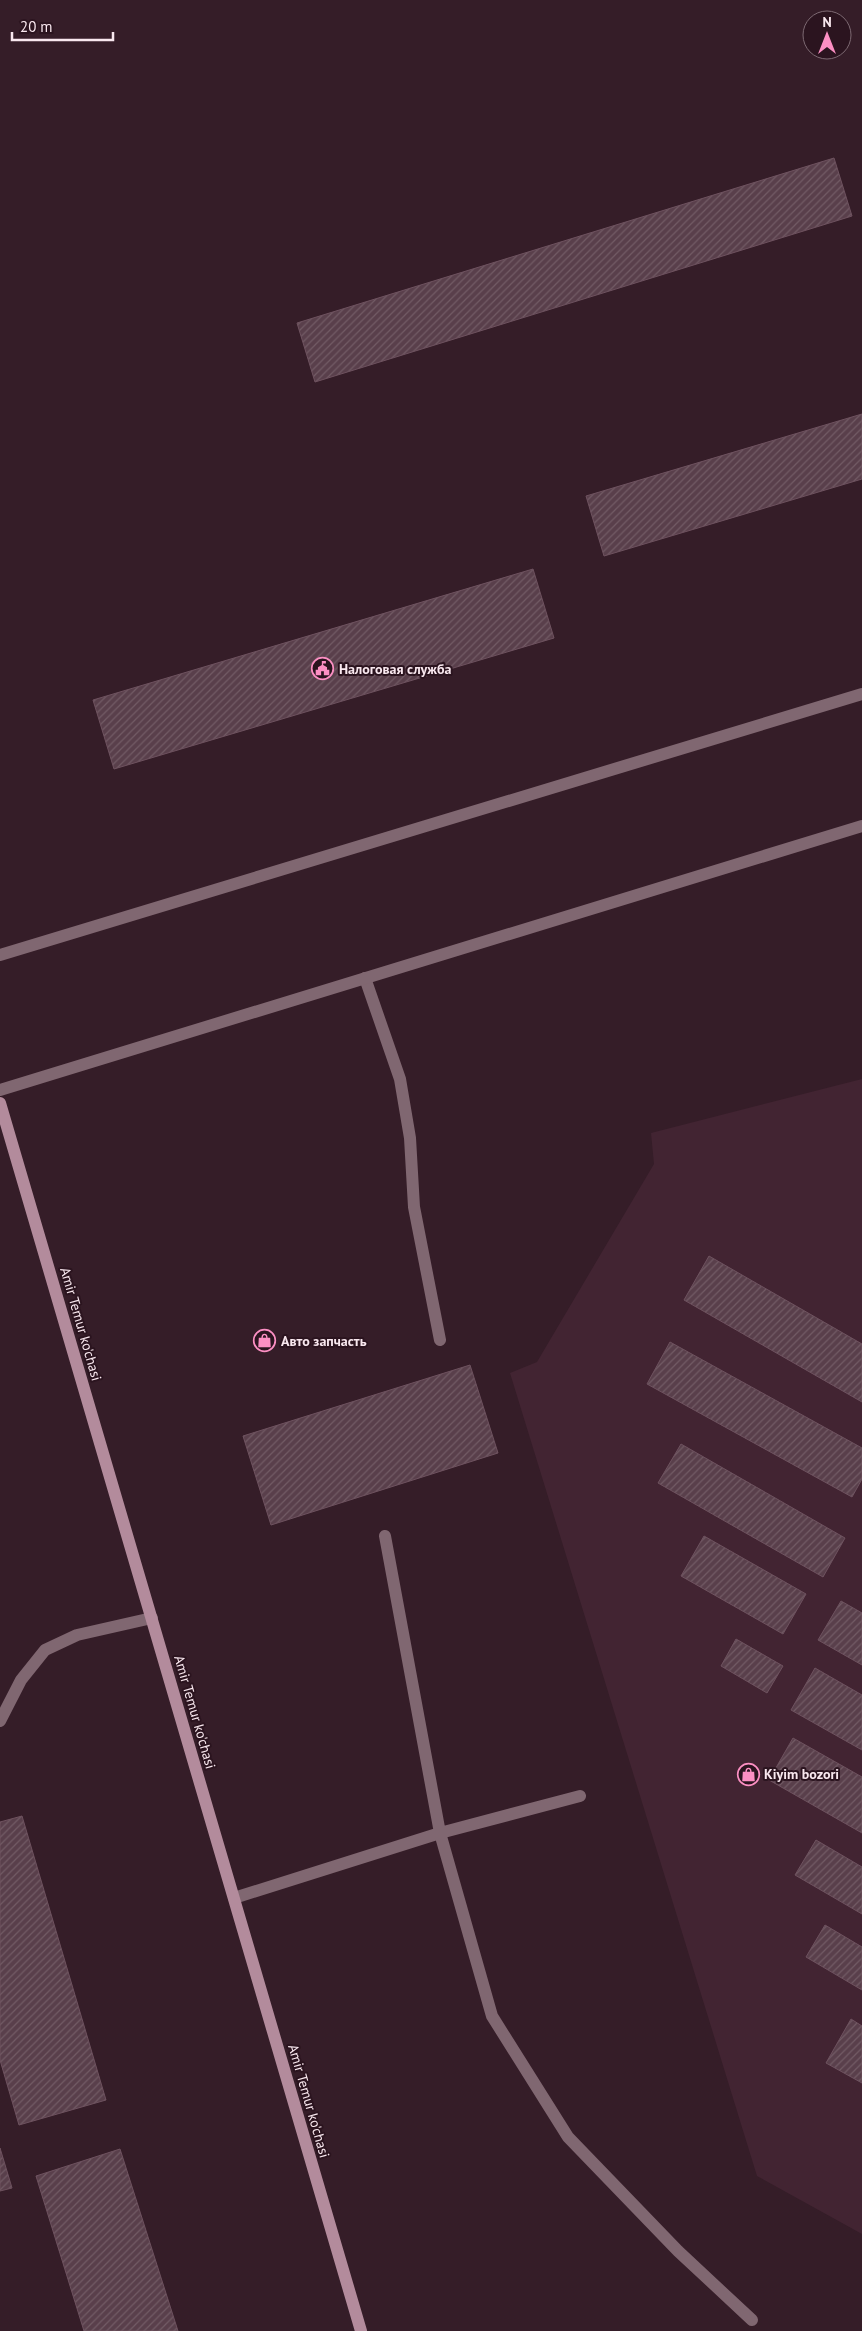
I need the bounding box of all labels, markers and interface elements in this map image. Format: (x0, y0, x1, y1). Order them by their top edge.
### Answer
scale bar (12, 10, 114, 42)
north arrow (802, 10, 852, 60)
text: N (822, 13, 832, 31)
text: 20 m (20, 17, 53, 36)
public building icon: Налоговая служба (311, 657, 335, 681)
place label: Налоговая служба (339, 660, 452, 678)
street label: Amir Temur ko'chasi (56, 1265, 106, 1383)
shop icon: Авто запчасть (253, 1329, 277, 1353)
place label: Авто запчасть (281, 1332, 367, 1350)
street label: Amir Temur ko'chasi (170, 1653, 220, 1771)
shop icon: Kiyim bozori (736, 1762, 760, 1786)
place label: Kiyim bozori (764, 1765, 839, 1783)
street label: Amir Temur ko'chasi (284, 2042, 334, 2160)

